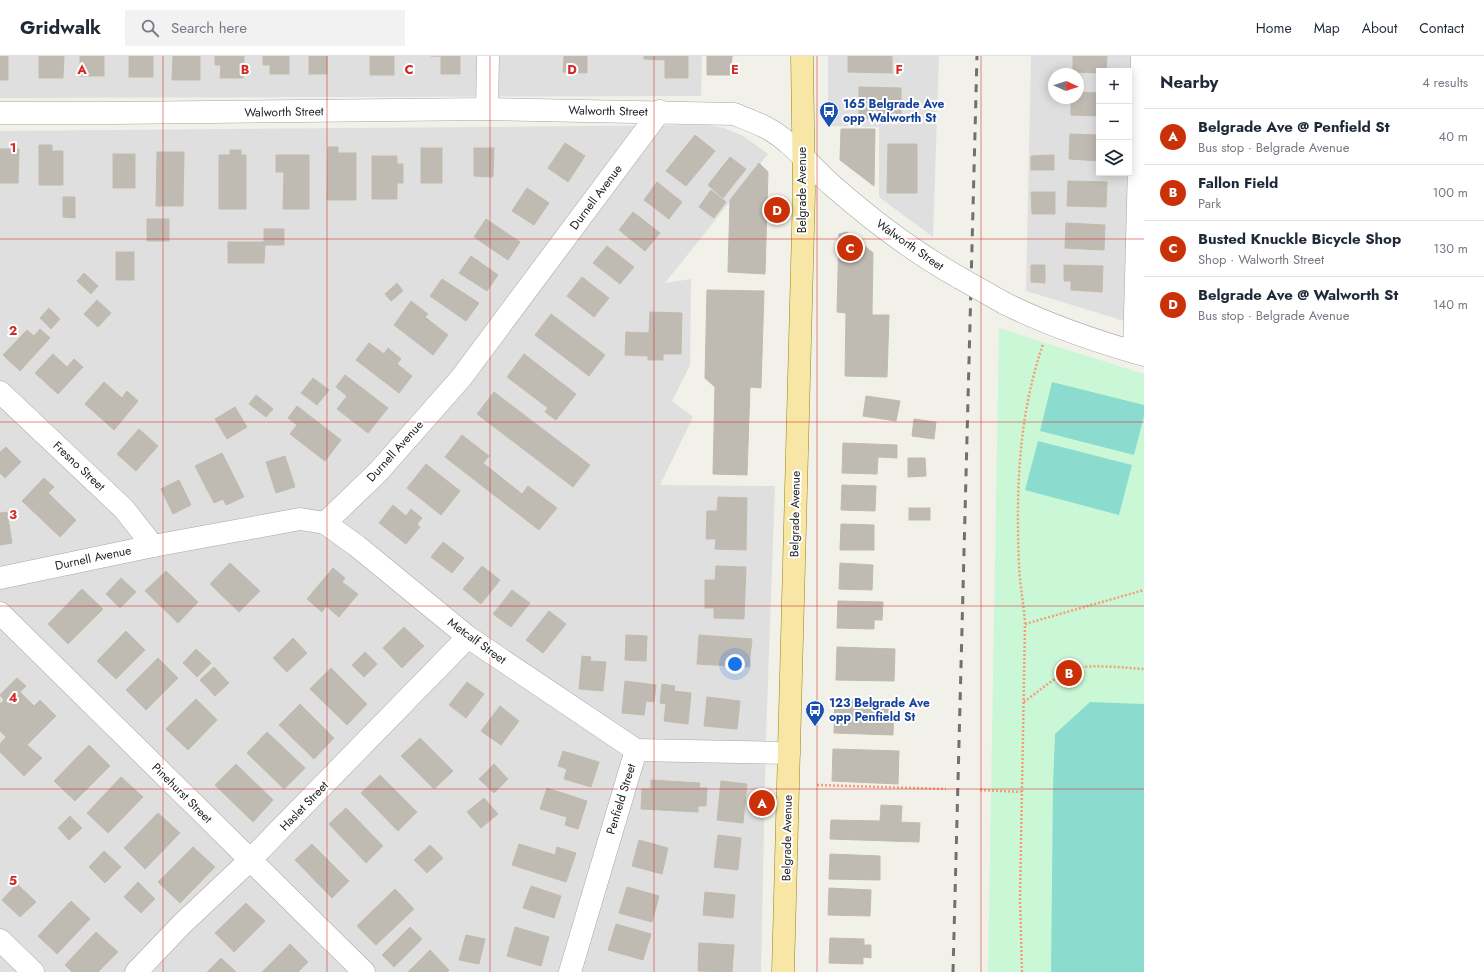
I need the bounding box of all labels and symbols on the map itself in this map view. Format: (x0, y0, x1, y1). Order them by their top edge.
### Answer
text: A (76, 60, 87, 79)
text: B (241, 60, 250, 79)
text: C (404, 60, 414, 79)
text: D (567, 60, 577, 79)
text: E (731, 60, 739, 79)
text: F (895, 60, 903, 79)
north arrow (1048, 68, 1084, 104)
place label: 165 Belgrade Ave opp Walworth St (843, 95, 945, 127)
bus stop icon: 165 Belgrade Ave opp Walworth St (818, 100, 840, 128)
street label: Walworth Street (568, 101, 648, 121)
street label: Walworth Street (244, 102, 324, 122)
text: 1 (10, 138, 16, 157)
street label: Belgrade Avenue (793, 147, 811, 233)
street label: Durnell Avenue (565, 161, 627, 233)
pin: D (764, 195, 790, 225)
street label: Walworth Street (872, 215, 948, 275)
pin: C (837, 233, 863, 263)
text: 2 (9, 321, 17, 340)
street label: Durnell Avenue (362, 416, 428, 486)
street label: Fresno Street (49, 437, 109, 495)
street label: Belgrade Avenue (785, 471, 805, 557)
text: 3 (9, 505, 17, 524)
street label: Durnell Avenue (53, 541, 133, 575)
street label: Metcalf Street (444, 614, 510, 669)
your location (725, 654, 745, 674)
pin: B (1056, 658, 1082, 688)
text: 4 (8, 688, 18, 707)
place label: 123 Belgrade Ave opp Penfield St (829, 694, 930, 726)
bus stop icon: 123 Belgrade Ave opp Penfield St (804, 699, 826, 727)
street label: Pinehurst Street (148, 759, 216, 827)
street label: Penfield Street (602, 761, 640, 837)
street label: Haslet Street (276, 777, 333, 835)
pin: A (749, 788, 775, 818)
street label: Belgrade Avenue (777, 795, 797, 881)
text: 5 (9, 871, 17, 890)

